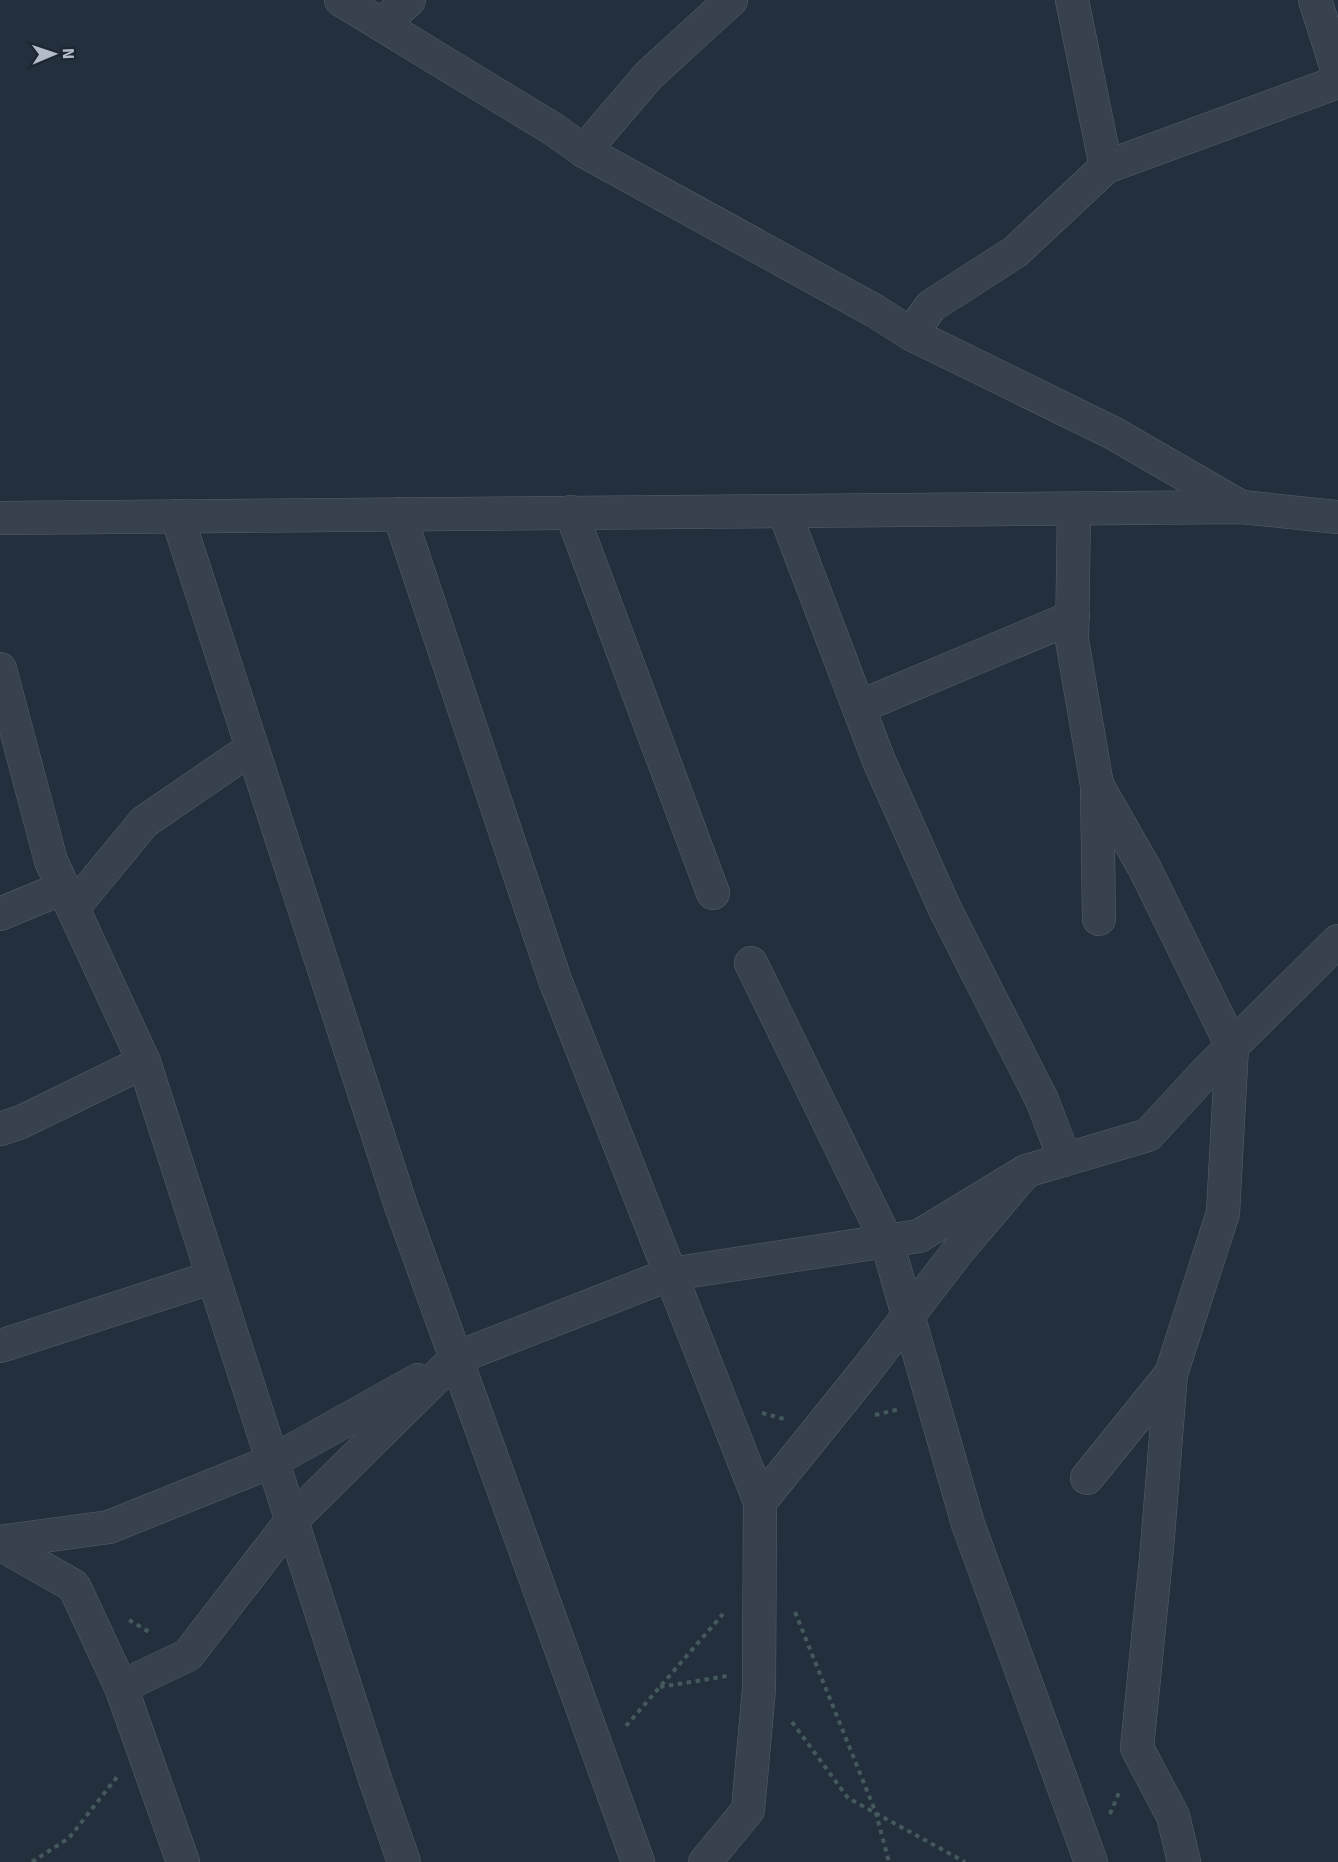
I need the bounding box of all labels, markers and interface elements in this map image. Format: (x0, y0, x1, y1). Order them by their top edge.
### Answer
north arrow (24, 24, 84, 84)
text: N (58, 48, 78, 59)

